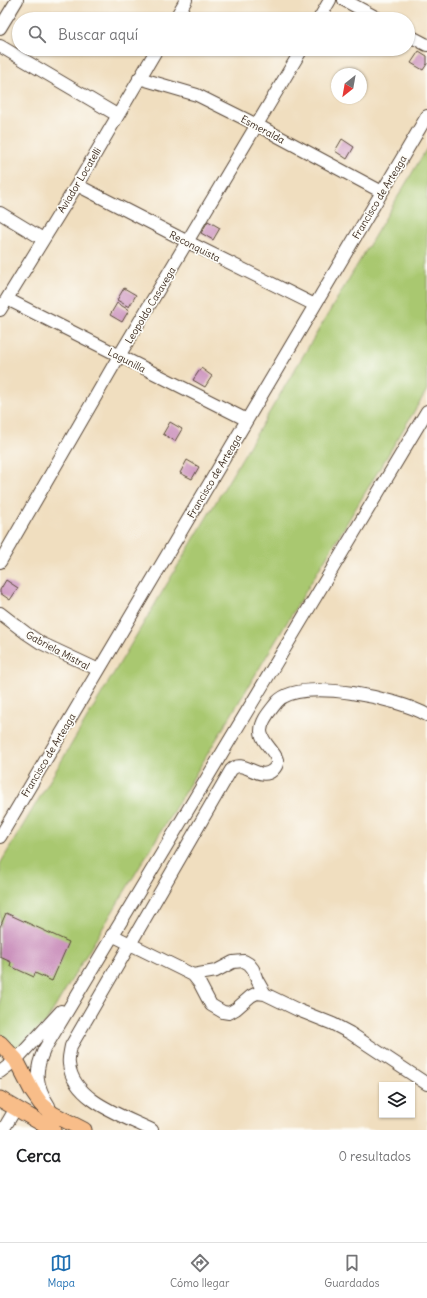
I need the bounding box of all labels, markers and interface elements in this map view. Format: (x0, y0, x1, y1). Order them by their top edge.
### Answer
search box (12, 12, 415, 56)
icon: search (26, 23, 48, 45)
text: Buscar aquí (58, 25, 138, 44)
north arrow (331, 68, 367, 104)
street label: Esmeralda (238, 112, 287, 147)
street label: Aviador Locatelli (55, 145, 104, 215)
street label: Francisco de Arteaga (349, 153, 410, 241)
street label: Reconquista (167, 228, 223, 265)
street label: Leopoldo Casavega (122, 264, 179, 346)
street label: Lagunilla (106, 345, 148, 376)
street label: Francisco de Arteaga (184, 432, 245, 520)
street label: Gabriela Mistral (24, 628, 92, 673)
street label: Francisco de Arteaga (18, 711, 79, 799)
map controls (379, 1082, 415, 1118)
button: layers (379, 1082, 415, 1118)
text: Cerca (16, 1145, 61, 1167)
text: 0 resultados (338, 1148, 411, 1165)
tab: Mapa (47, 1252, 75, 1290)
tab: Cómo llegar (170, 1252, 229, 1290)
tab: Guardados (324, 1252, 380, 1290)

